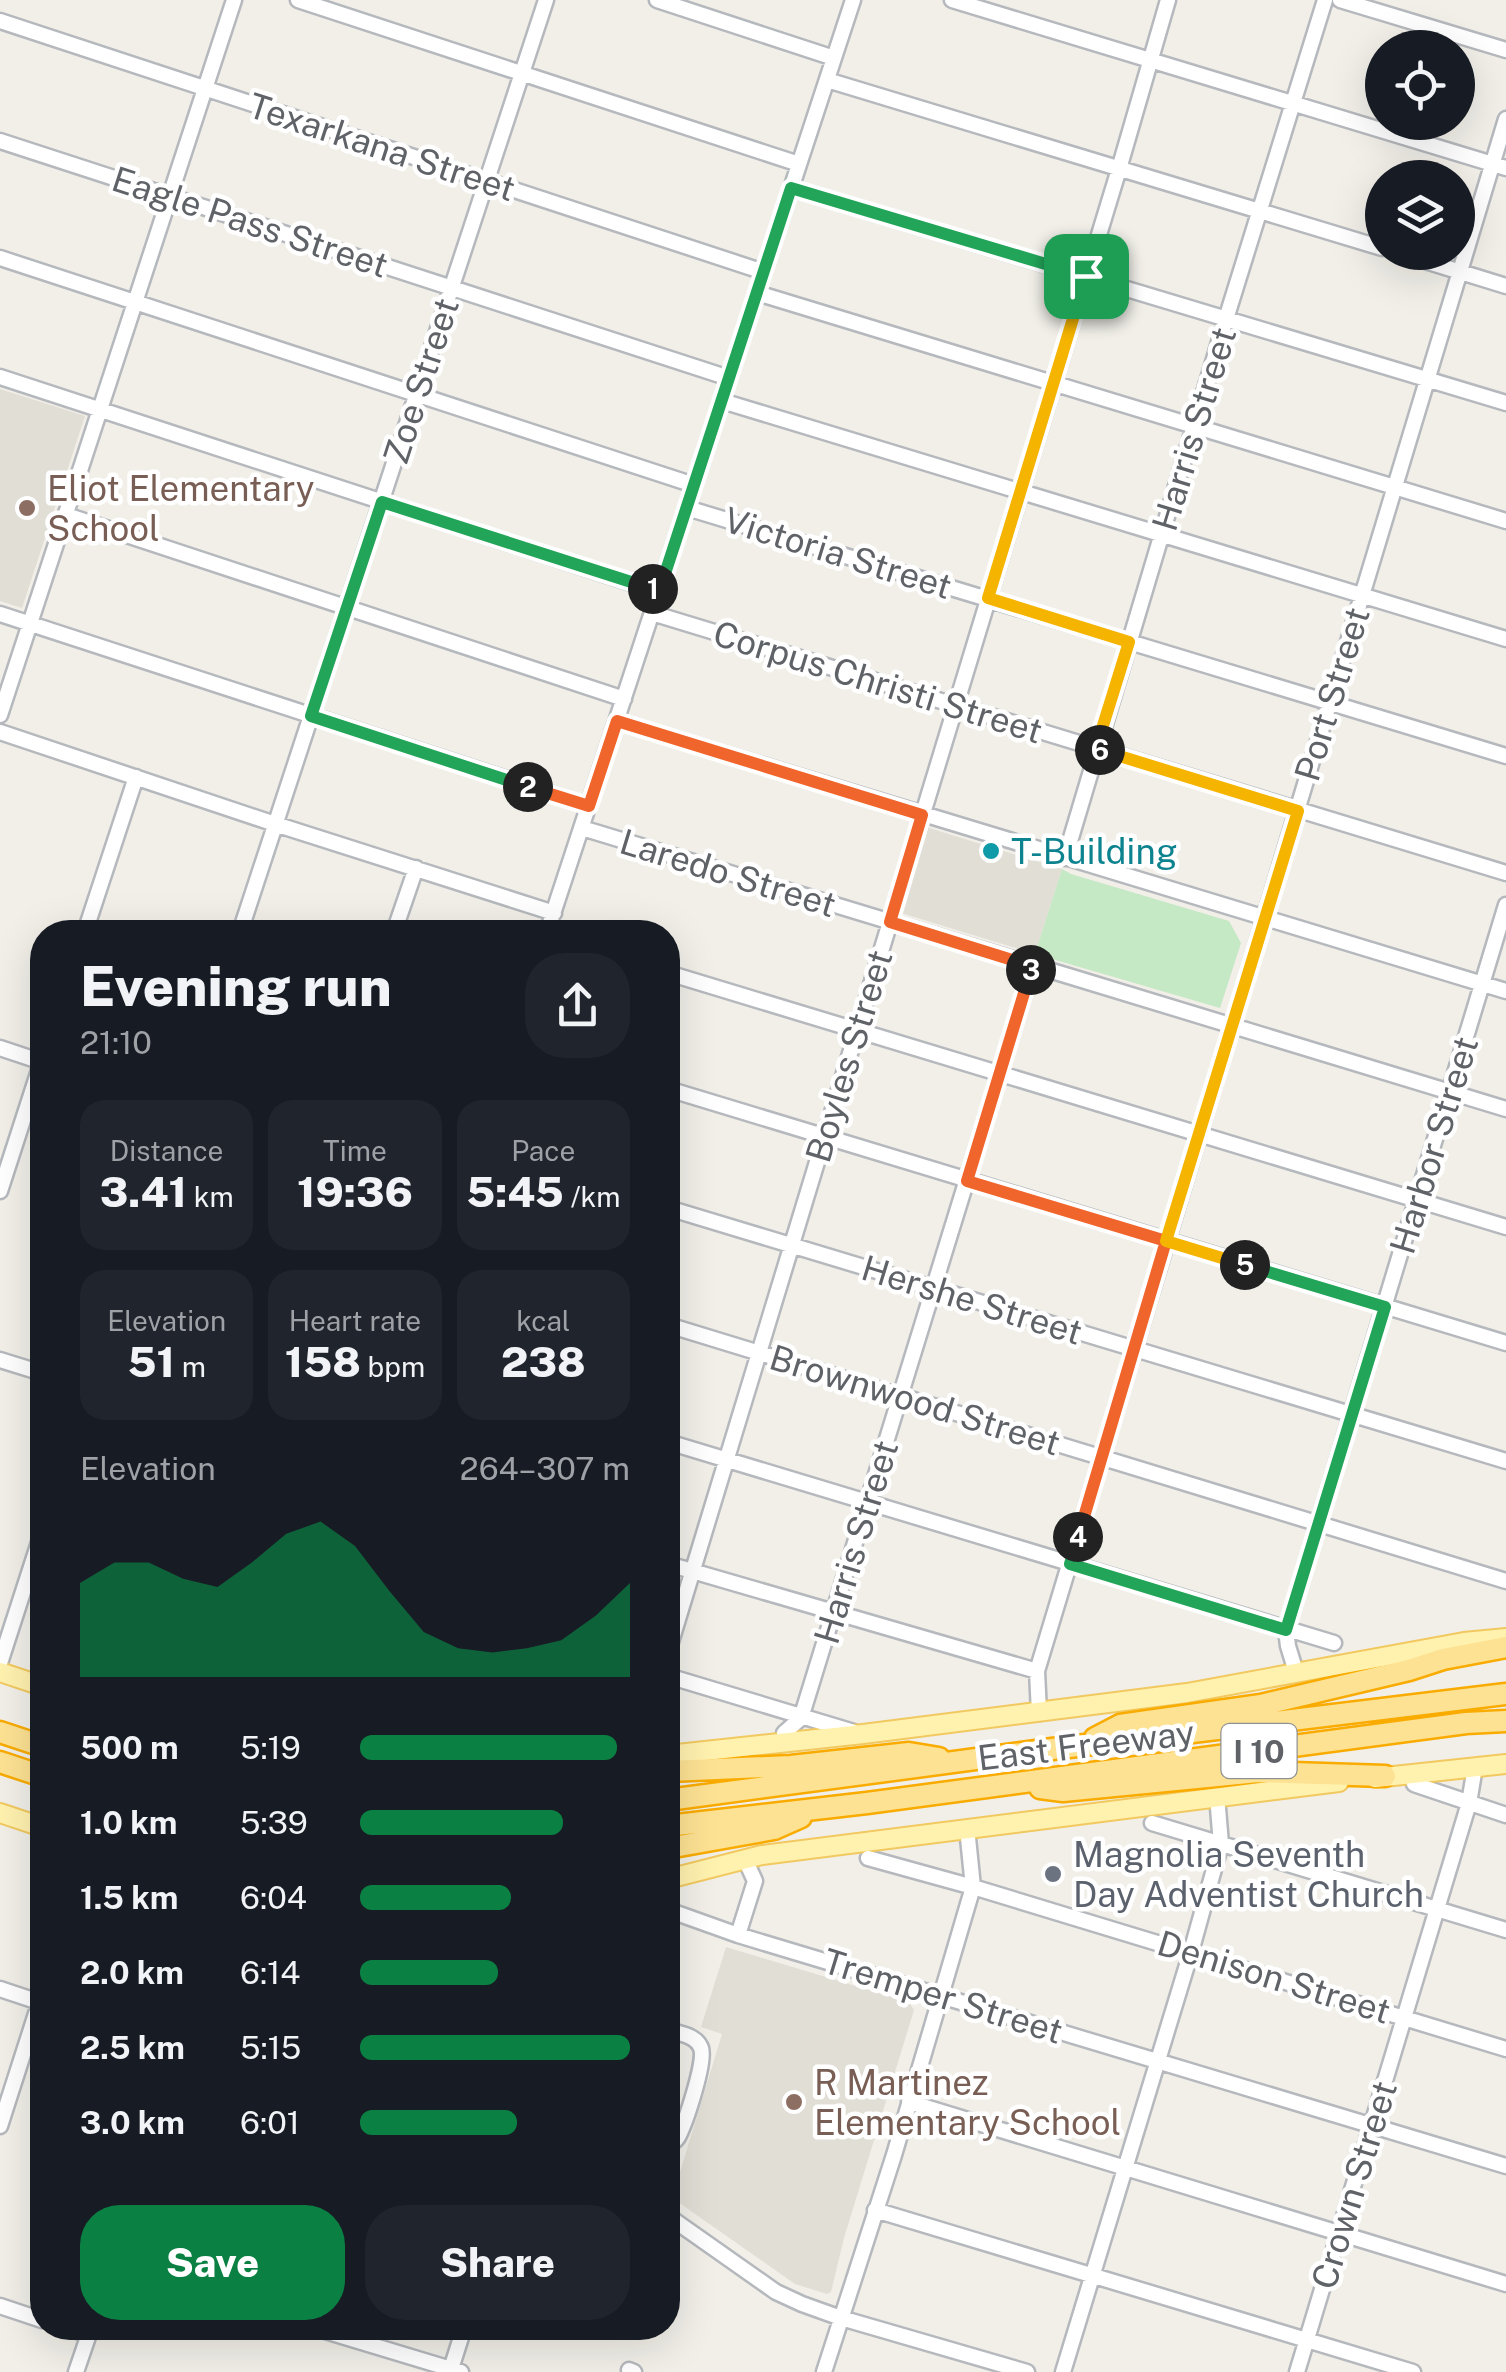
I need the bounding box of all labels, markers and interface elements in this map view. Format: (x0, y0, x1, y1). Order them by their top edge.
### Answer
map controls (1365, 30, 1475, 270)
button: locate (1365, 30, 1475, 140)
street label: Texarkana Street (244, 85, 520, 209)
street label: Eagle Pass Street (107, 158, 393, 286)
button: layers (1365, 160, 1475, 270)
pin (1044, 234, 1129, 319)
icon: arrive (1059, 249, 1114, 304)
street label: Zoe Street (375, 293, 467, 469)
street label: Harris Street (1144, 322, 1244, 536)
place label: Eliot Elementary School (47, 468, 315, 549)
marker: Eliot Elementary School (16, 497, 38, 519)
street label: Victoria Street (719, 499, 957, 607)
pin: 1 (628, 564, 678, 614)
text: 1 (647, 572, 659, 605)
street label: Port Street (1286, 602, 1378, 786)
street label: Corpus Christi Street (709, 612, 1047, 752)
pin: 6 (1075, 725, 1125, 775)
text: 6 (1091, 733, 1109, 766)
pin: 2 (503, 762, 553, 812)
text: 2 (519, 770, 537, 803)
street label: Laredo Street (615, 821, 841, 925)
place label: T-Building (1011, 831, 1177, 872)
marker: T-Building (980, 840, 1002, 862)
street label: Boyles Street (797, 945, 901, 1167)
pin: 3 (1006, 945, 1056, 995)
button: share (525, 953, 630, 1058)
text: 3 (1022, 953, 1040, 986)
text: Evening run (80, 954, 392, 1018)
text: 21:10 (80, 1024, 152, 1061)
street label: Harbor Street (1382, 1032, 1486, 1258)
text: Distance (110, 1134, 223, 1167)
text: Time (323, 1134, 387, 1167)
text: Pace (511, 1134, 575, 1167)
text: 3.41 (100, 1167, 187, 1216)
text: 19:36 (297, 1167, 413, 1216)
text: 5:45 (466, 1167, 564, 1216)
text: km (187, 1180, 234, 1213)
text: /km (564, 1180, 620, 1213)
pin: 5 (1220, 1240, 1270, 1290)
street label: Hershe Street (857, 1247, 1087, 1353)
text: 5 (1236, 1248, 1254, 1281)
text: Elevation (107, 1304, 226, 1337)
text: Heart rate (289, 1304, 421, 1337)
text: kcal (516, 1304, 570, 1337)
street label: Brownwood Street (765, 1336, 1065, 1464)
text: 51 (127, 1337, 175, 1386)
text: 158 (285, 1337, 361, 1386)
text: 238 (501, 1337, 586, 1386)
text: m (175, 1350, 206, 1383)
text: bpm (361, 1350, 425, 1383)
street label: Harris Street (806, 1435, 906, 1649)
text: Elevation (80, 1450, 216, 1487)
text: 264–307 m (460, 1450, 630, 1487)
pin: 4 (1053, 1512, 1103, 1562)
text: 4 (1069, 1520, 1087, 1553)
street label: East Freeway (975, 1711, 1197, 1779)
road number: I 10 (1222, 1724, 1296, 1778)
text: 500 m (80, 1729, 179, 1766)
text: 5:19 (240, 1729, 301, 1766)
text: 1.0 km (80, 1804, 177, 1841)
text: 5:39 (240, 1804, 308, 1841)
place label: Magnolia Seventh Day Adventist Church (1073, 1834, 1424, 1915)
marker: Magnolia Seventh Day Adventist Church (1042, 1863, 1064, 1885)
text: 1.5 km (80, 1879, 178, 1916)
text: 6:04 (240, 1879, 307, 1916)
street label: Denison Street (1153, 1922, 1395, 2032)
street label: Tremper Street (818, 1940, 1068, 2052)
text: 2.0 km (80, 1954, 184, 1991)
text: 6:14 (240, 1954, 300, 1991)
text: 2.5 km (80, 2029, 185, 2066)
text: 5:15 (240, 2029, 301, 2066)
place label: R Martinez Elementary School (814, 2062, 1121, 2143)
street label: Crown Street (1303, 2076, 1405, 2294)
marker: R Martinez Elementary School (783, 2091, 805, 2113)
text: 3.0 km (80, 2104, 185, 2141)
text: 6:01 (240, 2104, 300, 2141)
button: Save (80, 2205, 345, 2320)
button: Share (365, 2205, 630, 2320)

